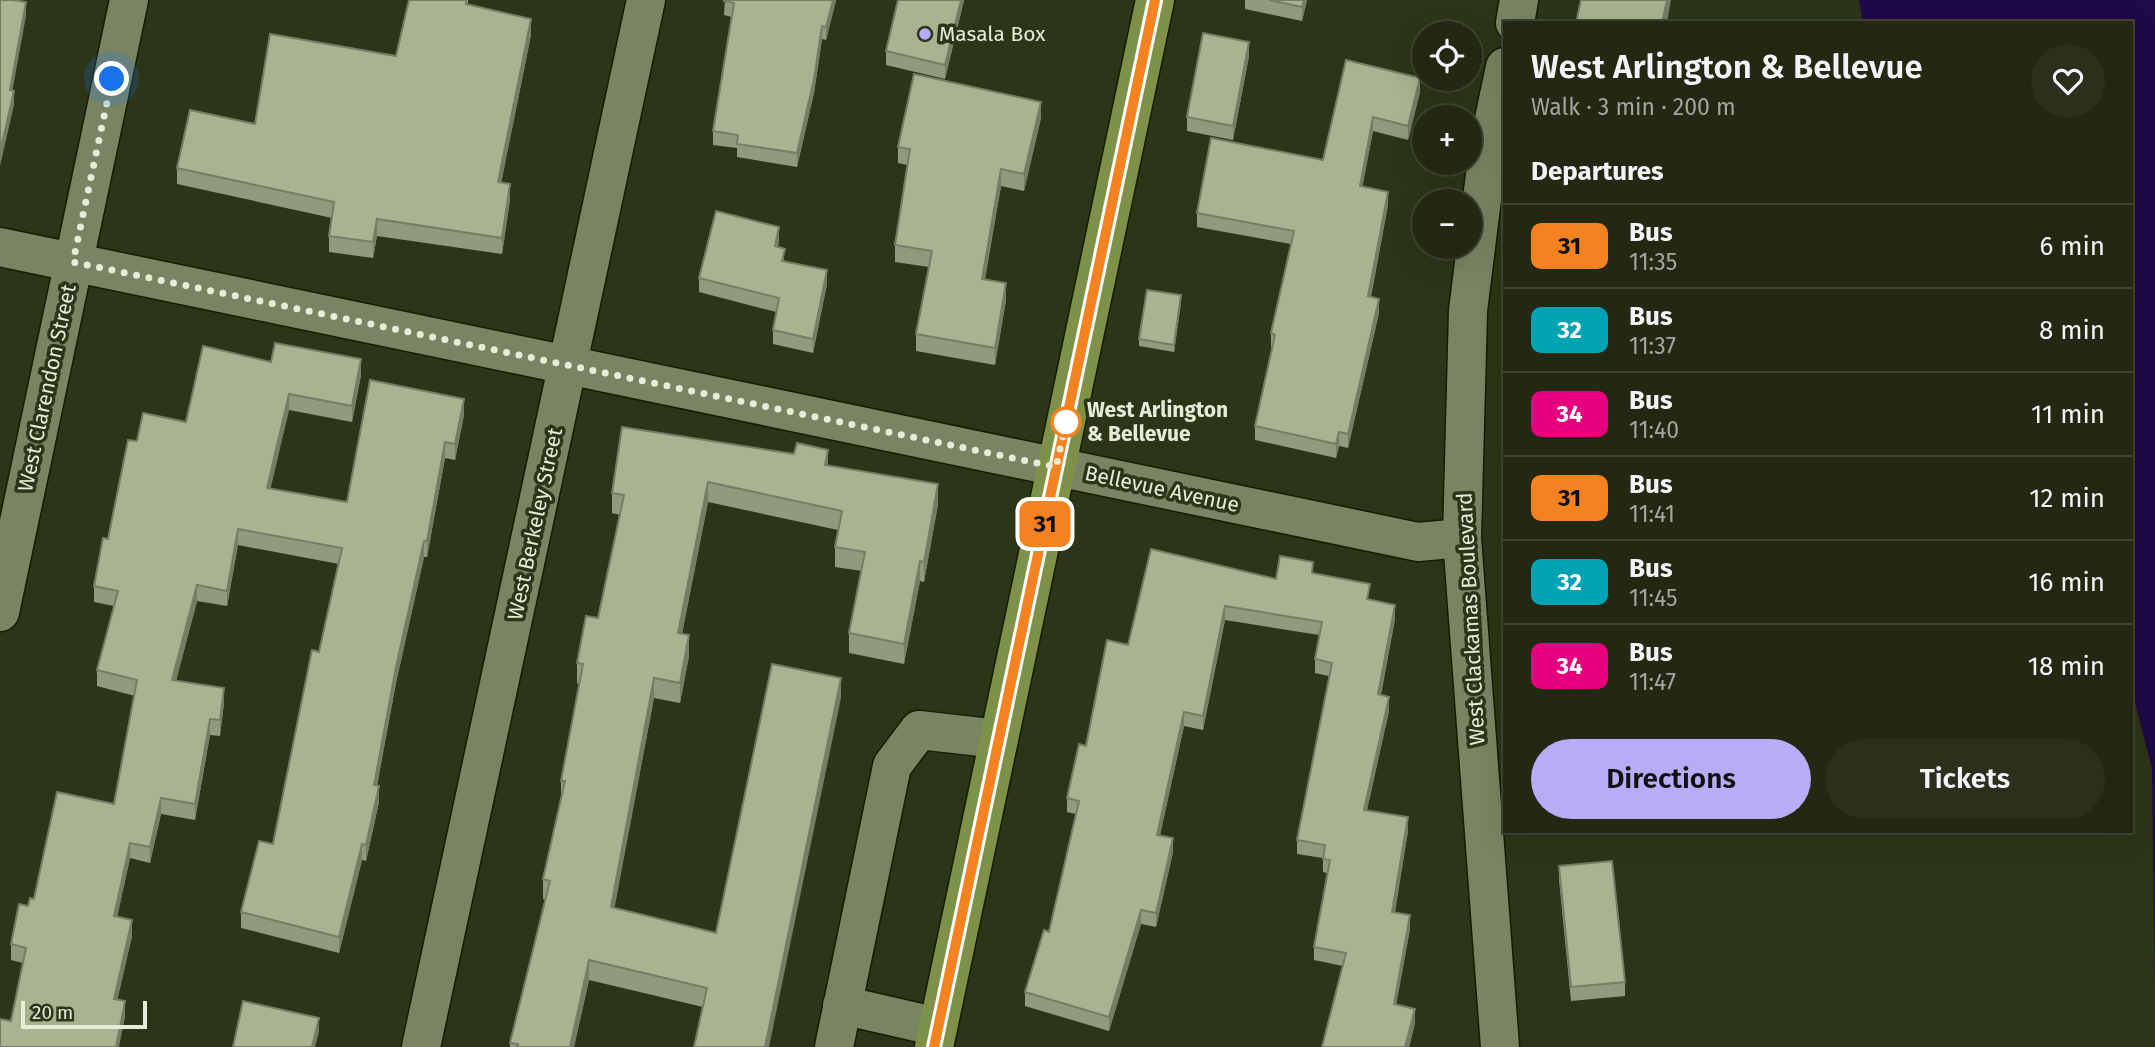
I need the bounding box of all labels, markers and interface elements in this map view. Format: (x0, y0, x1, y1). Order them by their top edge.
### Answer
place label: Masala Box (939, 21, 1046, 47)
map controls (1412, 21, 1482, 259)
button: locate (1412, 21, 1482, 91)
marker: Masala Box (917, 26, 933, 42)
button: heart (2031, 44, 2105, 118)
text: West Arlington & Bellevue (1531, 47, 1923, 87)
your location (94, 61, 129, 96)
text: Walk · 3 min · 200 m (1531, 93, 1736, 121)
button: + (1412, 105, 1482, 175)
text: Departures (1531, 156, 1664, 187)
button: − (1412, 189, 1482, 259)
text: Bus (1629, 217, 1672, 248)
text: 6 min (2039, 231, 2105, 262)
text: 31 (1558, 232, 1581, 260)
text: 11:35 (1629, 248, 1677, 276)
street label: West Clarendon Street (12, 281, 82, 494)
text: Bus (1629, 301, 1672, 332)
text: 8 min (2039, 315, 2105, 346)
text: 32 (1557, 316, 1582, 344)
text: 11:37 (1629, 332, 1676, 360)
text: Bus (1629, 385, 1672, 416)
place label: West Arlington & Bellevue (1087, 397, 1228, 447)
text: 11 min (2031, 399, 2105, 430)
text: 34 (1557, 400, 1583, 428)
marker: West Arlington & Bellevue (1051, 407, 1081, 437)
text: 11:40 (1629, 416, 1679, 444)
street label: West Berkeley Street (502, 425, 568, 623)
street label: Bellevue Avenue (1082, 460, 1242, 518)
text: Bus (1629, 469, 1672, 500)
text: 12 min (2029, 483, 2105, 514)
text: 31 (1558, 484, 1581, 512)
street label: West Clackamas Boulevard (1451, 492, 1491, 746)
text: 11:41 (1629, 500, 1675, 528)
line badge: 31 (1014, 501, 1076, 547)
text: 31 (1033, 510, 1057, 538)
text: Bus (1629, 553, 1672, 584)
text: 16 min (2028, 567, 2105, 598)
text: 32 (1557, 568, 1582, 596)
text: 11:45 (1629, 584, 1678, 612)
text: Bus (1629, 637, 1672, 668)
text: 18 min (2028, 651, 2105, 682)
text: 34 (1557, 652, 1583, 680)
text: 11:47 (1629, 668, 1676, 696)
button: Directions (1531, 739, 1811, 819)
button: Tickets (1825, 739, 2105, 819)
scale bar (21, 998, 147, 1030)
text: 20 m (32, 1001, 73, 1024)

